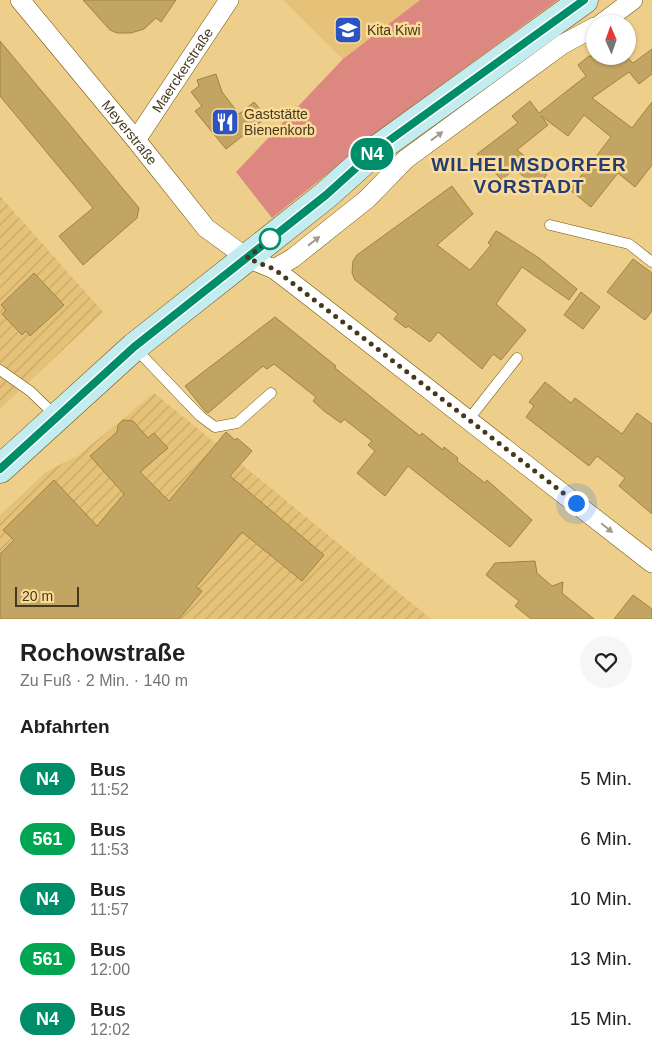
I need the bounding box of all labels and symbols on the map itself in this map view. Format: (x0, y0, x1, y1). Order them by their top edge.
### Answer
school or university icon: Kita Kiwi (333, 15, 363, 45)
north arrow (586, 15, 636, 65)
place label: Kita Kiwi (367, 22, 421, 38)
street label: Maerckerstraße (149, 25, 216, 115)
street label: Meyerstraße (98, 97, 161, 168)
place label: Gaststätte Bienenkorb (244, 106, 315, 138)
restaurant icon: Gaststätte Bienenkorb (210, 107, 240, 137)
one-way arrow (430, 131, 444, 141)
line badge: N4 (350, 138, 394, 170)
district label: WILHELMSDORFER VORSTADT (431, 154, 627, 197)
unlabelled marker (259, 228, 281, 250)
one-way arrow (307, 236, 320, 247)
your location (564, 491, 589, 516)
one-way arrow (601, 522, 614, 533)
scale bar (15, 584, 79, 607)

